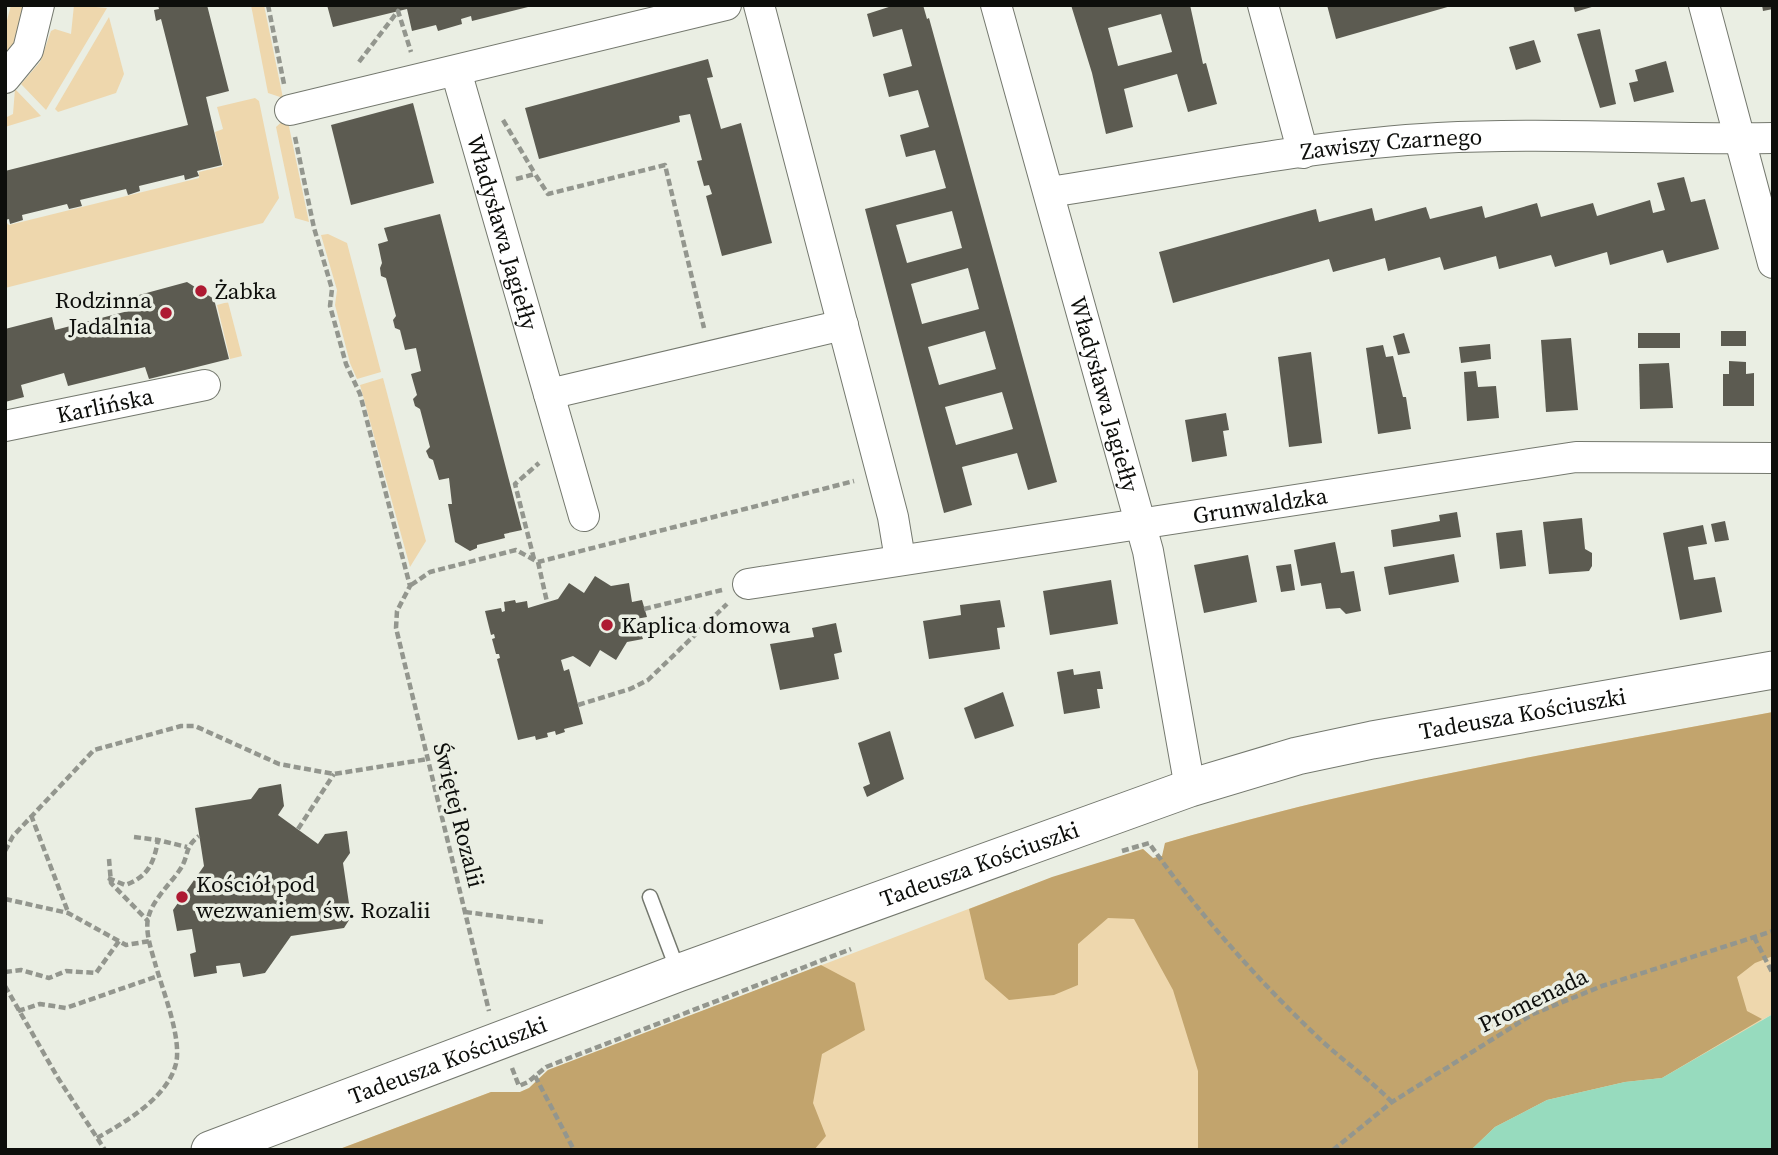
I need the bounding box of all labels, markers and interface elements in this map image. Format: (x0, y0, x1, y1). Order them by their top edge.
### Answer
street label: Zawiszy Czarnego (1298, 120, 1483, 168)
street label: Władysława Jagiełły (459, 131, 546, 334)
place label: Żabka (215, 275, 277, 307)
marker: Żabka (193, 283, 209, 299)
place label: Rodzinna Jadalnia (55, 284, 152, 342)
street label: Władysława Jagiełły (1062, 293, 1147, 496)
marker: Rodzinna Jadalnia (158, 305, 174, 321)
street label: Karlińska (54, 380, 156, 431)
street label: Grunwaldzka (1190, 479, 1330, 532)
place label: Kaplica domowa (621, 609, 791, 641)
marker: Kaplica domowa (599, 617, 615, 633)
street label: Tadeusza Kościuszki (1417, 680, 1629, 747)
street label: Świętej Rozalii (426, 739, 493, 891)
street label: Tadeusza Kościuszki (876, 813, 1084, 915)
place label: Kościół pod wezwaniem św. Rozalii (196, 868, 431, 926)
marker: Kościół pod wezwaniem św. Rozalii (174, 889, 190, 905)
street label: Promenada (1473, 960, 1593, 1040)
street label: Tadeusza Kościuszki (344, 1008, 551, 1112)

